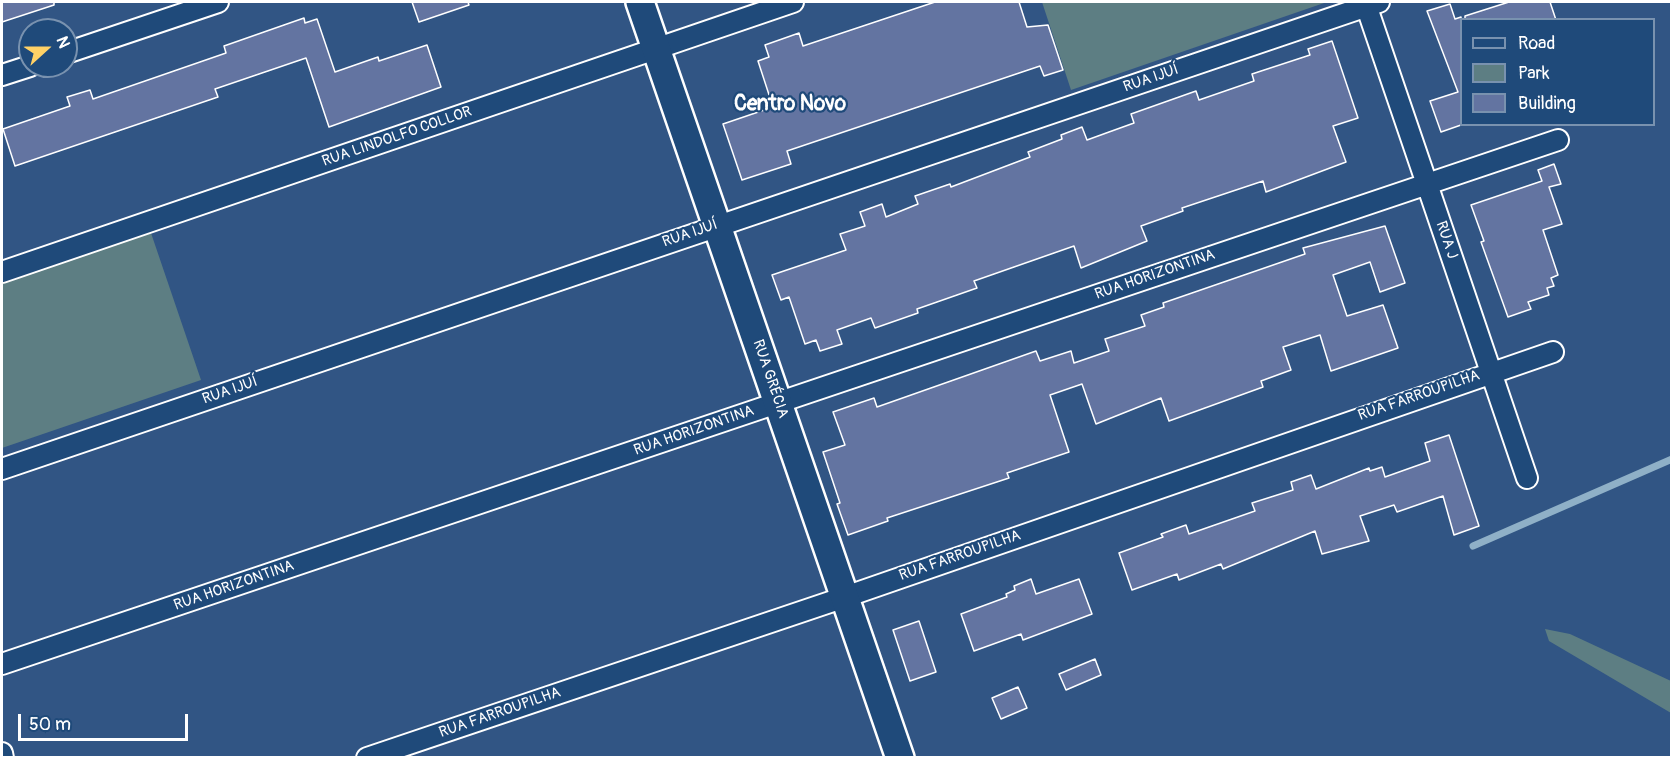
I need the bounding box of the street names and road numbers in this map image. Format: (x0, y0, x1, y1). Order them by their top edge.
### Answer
street label: RUA IJUÍ (1121, 61, 1181, 97)
street label: RUA LINDOLFO COLLOR (320, 103, 474, 171)
street label: RUA IJUÍ (660, 216, 720, 252)
street label: RUA J (1431, 219, 1461, 261)
street label: RUA HORIZONTINA (1093, 246, 1217, 304)
street label: RUA GRÉCIA (748, 337, 792, 421)
street label: RUA FARROUPILHA (1356, 367, 1482, 425)
street label: RUA IJUÍ (200, 373, 260, 409)
street label: RUA HORIZONTINA (632, 402, 756, 460)
street label: RUA FARROUPILHA (897, 527, 1023, 585)
street label: RUA HORIZONTINA (172, 557, 296, 615)
street label: RUA FARROUPILHA (437, 684, 563, 742)

